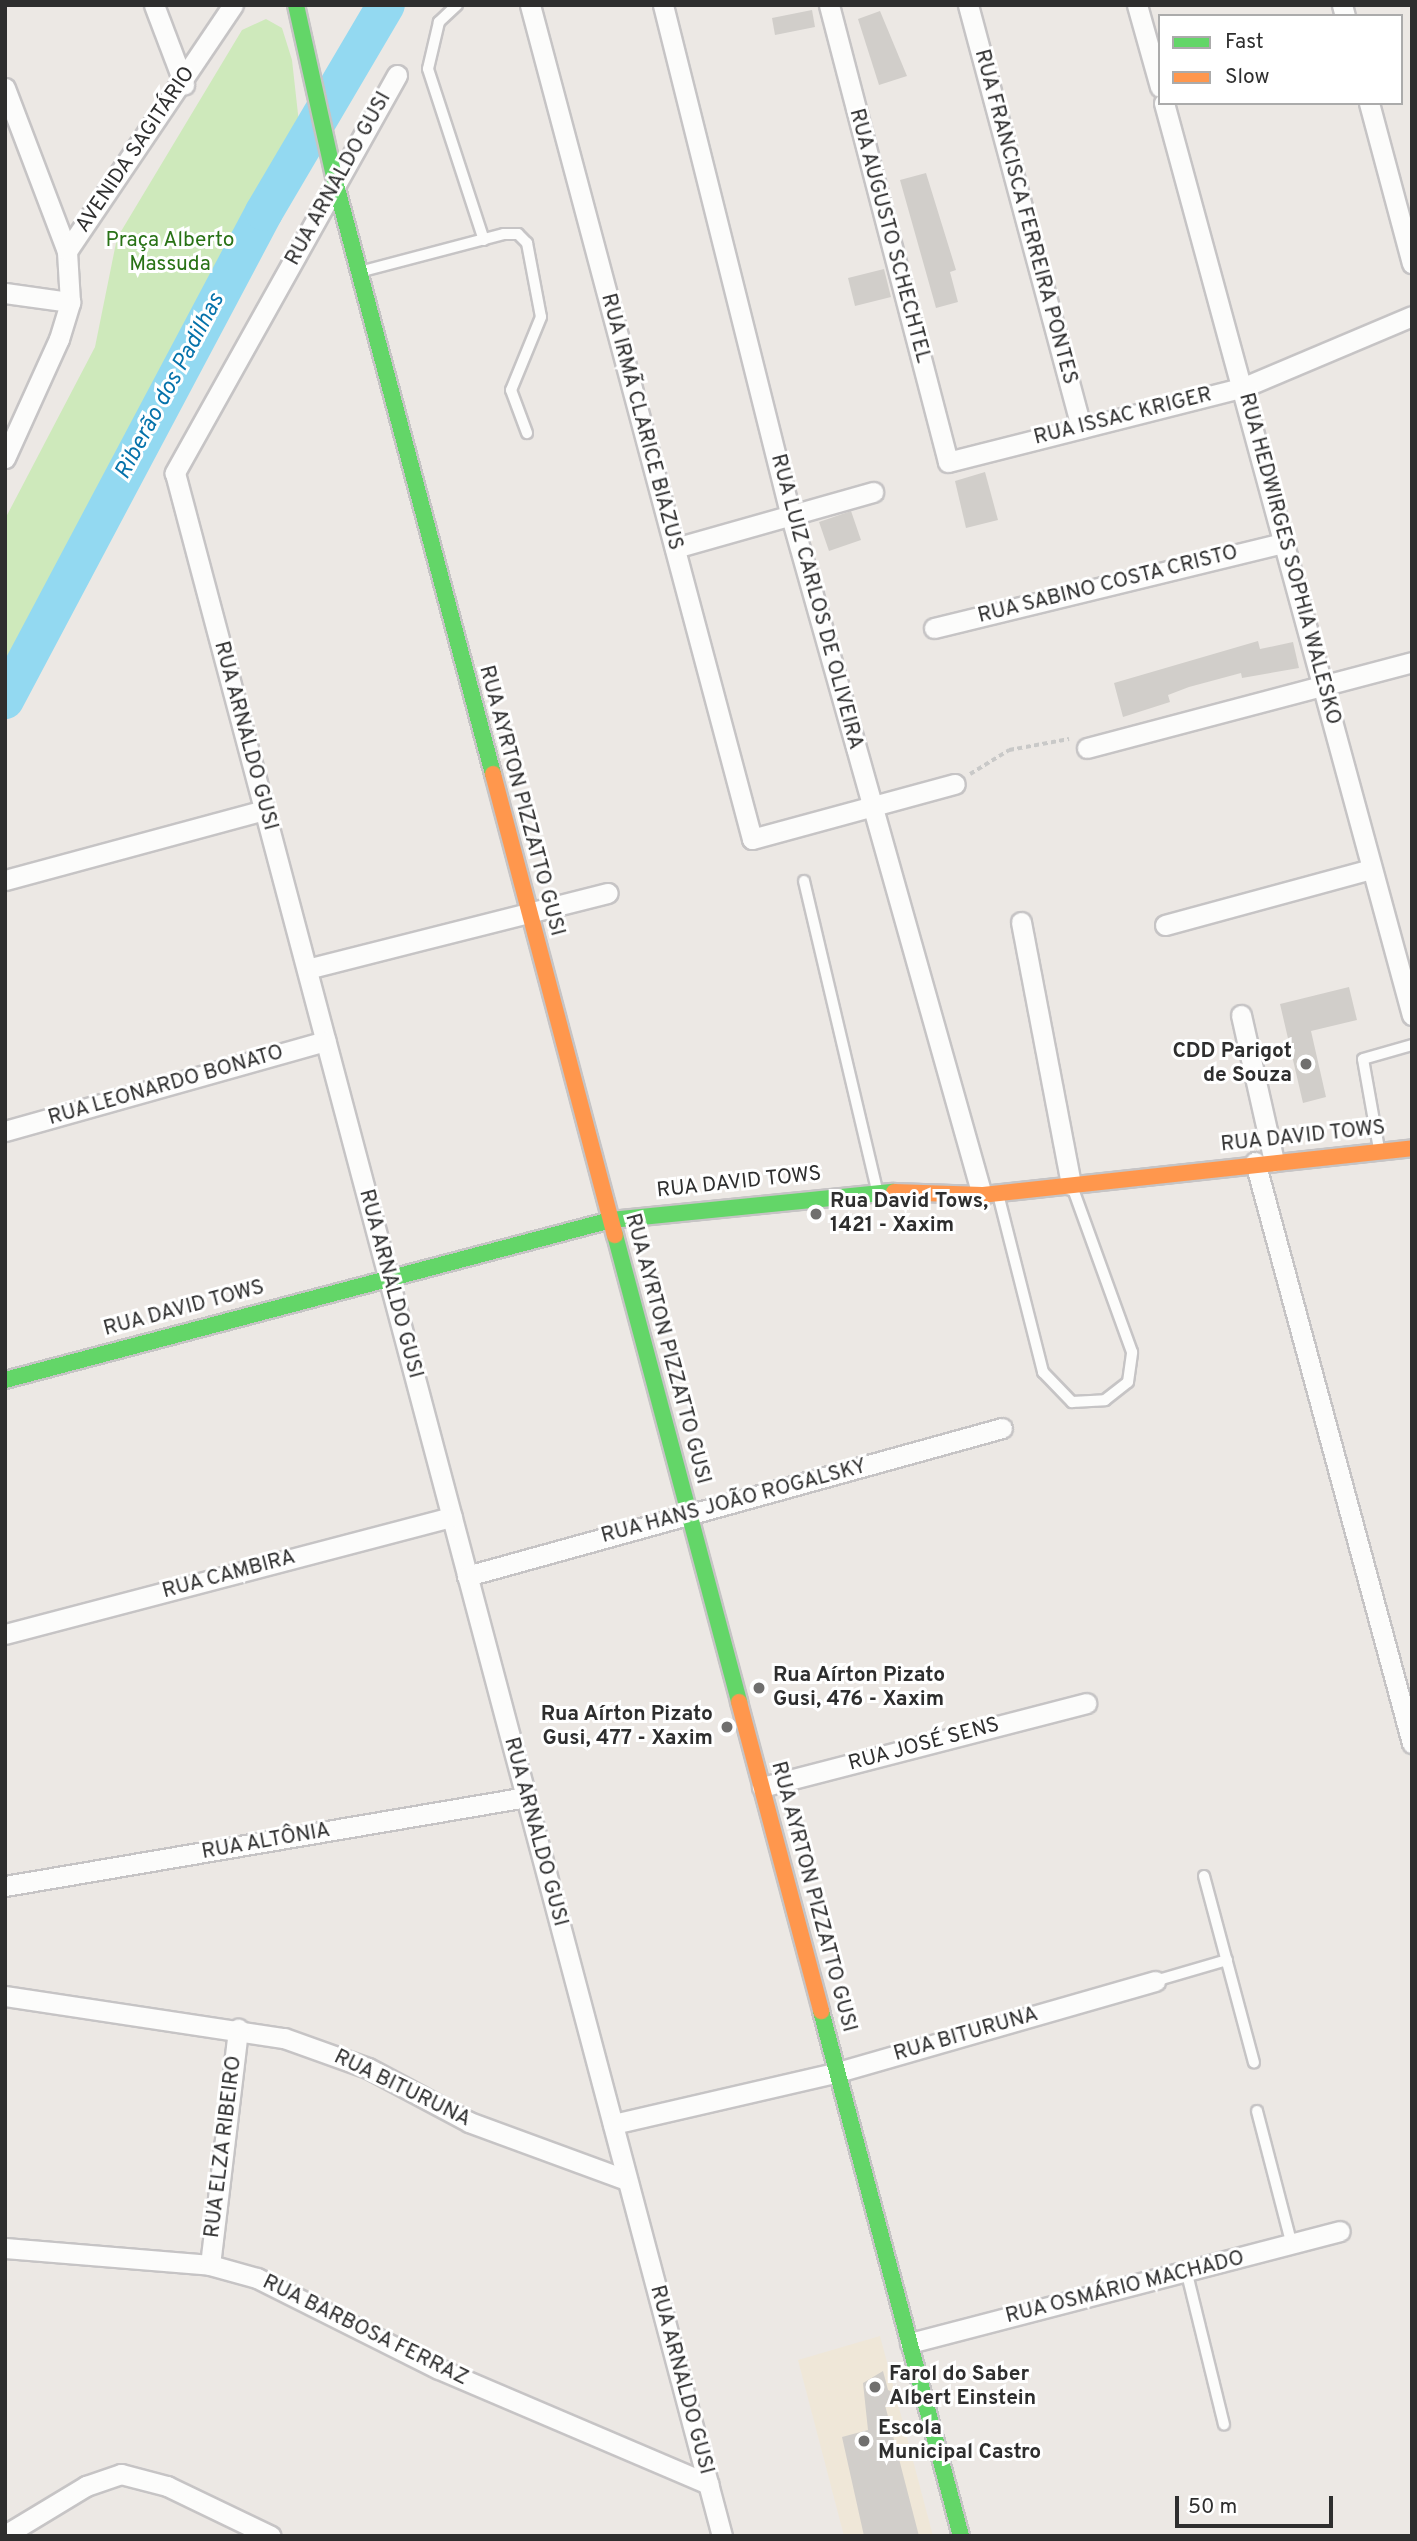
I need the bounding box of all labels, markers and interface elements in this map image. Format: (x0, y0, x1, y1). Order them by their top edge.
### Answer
legend (1158, 14, 1403, 105)
text: Fast (1225, 29, 1264, 56)
street label: RUA FRANCISCA FERREIRA PONTES (968, 46, 1082, 388)
street label: AVENIDA SAGITÁRIO (71, 62, 201, 238)
text: Slow (1225, 64, 1270, 91)
street label: RUA ARNALDO GUSI (280, 87, 398, 271)
street label: RUA AUGUSTO SCHECHTEL (843, 105, 935, 367)
park label: Praça Alberto Massuda (105, 228, 235, 278)
water label: Riberão dos Padilhas (110, 289, 232, 485)
street label: RUA IRMÃ CLARICE BIAZUS (594, 290, 688, 554)
street label: RUA ISSAC KRIGER (1031, 383, 1215, 451)
street label: RUA HEDWIRGES SOPHIA WALESKO (1232, 389, 1346, 729)
street label: RUA LUIZ CARLOS DE OLIVEIRA (764, 451, 868, 753)
street label: RUA SABINO COSTA CRISTO (975, 540, 1241, 630)
street label: RUA ARNALDO GUSI (207, 638, 283, 834)
street label: RUA AYRTON PIZZATTO GUSI (472, 662, 570, 940)
place label: CDD Parigot de Souza (1173, 1039, 1292, 1089)
street label: RUA LEONARDO BONATO (45, 1040, 287, 1132)
marker: CDD Parigot de Souza (1298, 1056, 1314, 1072)
street label: RUA DAVID TOWS (1219, 1116, 1387, 1158)
street label: RUA DAVID TOWS (655, 1162, 823, 1204)
street label: RUA ARNALDO GUSI (352, 1186, 428, 1382)
place label: Rua David Tows, 1421 - Xaxim (830, 1189, 988, 1239)
marker: Rua David Tows, 1421 - Xaxim (808, 1206, 824, 1222)
street label: RUA AYRTON PIZZATTO GUSI (618, 1210, 716, 1488)
street label: RUA DAVID TOWS (100, 1275, 268, 1343)
street label: RUA HANS JOÃO ROGALSKY (598, 1454, 870, 1550)
street label: RUA CAMBIRA (159, 1545, 299, 1605)
place label: Rua Aírton Pizato Gusi, 476 - Xaxim (773, 1663, 946, 1713)
marker: Rua Aírton Pizato Gusi, 476 - Xaxim (751, 1680, 767, 1696)
place label: Rua Aírton Pizato Gusi, 477 - Xaxim (540, 1702, 713, 1752)
street label: RUA JOSÉ SENS (845, 1713, 1003, 1777)
marker: Rua Aírton Pizato Gusi, 477 - Xaxim (719, 1719, 735, 1735)
street label: RUA ARNALDO GUSI (497, 1734, 573, 1930)
street label: RUA AYRTON PIZZATTO GUSI (764, 1758, 862, 2036)
street label: RUA ALTÔNIA (199, 1818, 333, 1866)
street label: RUA BITURUNA (891, 2002, 1041, 2068)
street label: RUA BITURUNA (329, 2045, 475, 2133)
street label: RUA ELZA RIBEIRO (200, 2054, 248, 2240)
street label: RUA OSMÁRIO MACHADO (1003, 2246, 1247, 2330)
street label: RUA BARBOSA FERRAZ (257, 2270, 473, 2392)
street label: RUA ARNALDO GUSI (643, 2282, 719, 2478)
place label: Farol do Saber Albert Einstein (889, 2362, 1036, 2412)
marker: Farol do Saber Albert Einstein (867, 2379, 883, 2395)
place label: Escola Municipal Castro (878, 2416, 1041, 2466)
marker: Escola Municipal Castro (856, 2433, 872, 2449)
scale bar (1179, 2482, 1336, 2526)
text: 50 m (1188, 2494, 1237, 2521)

